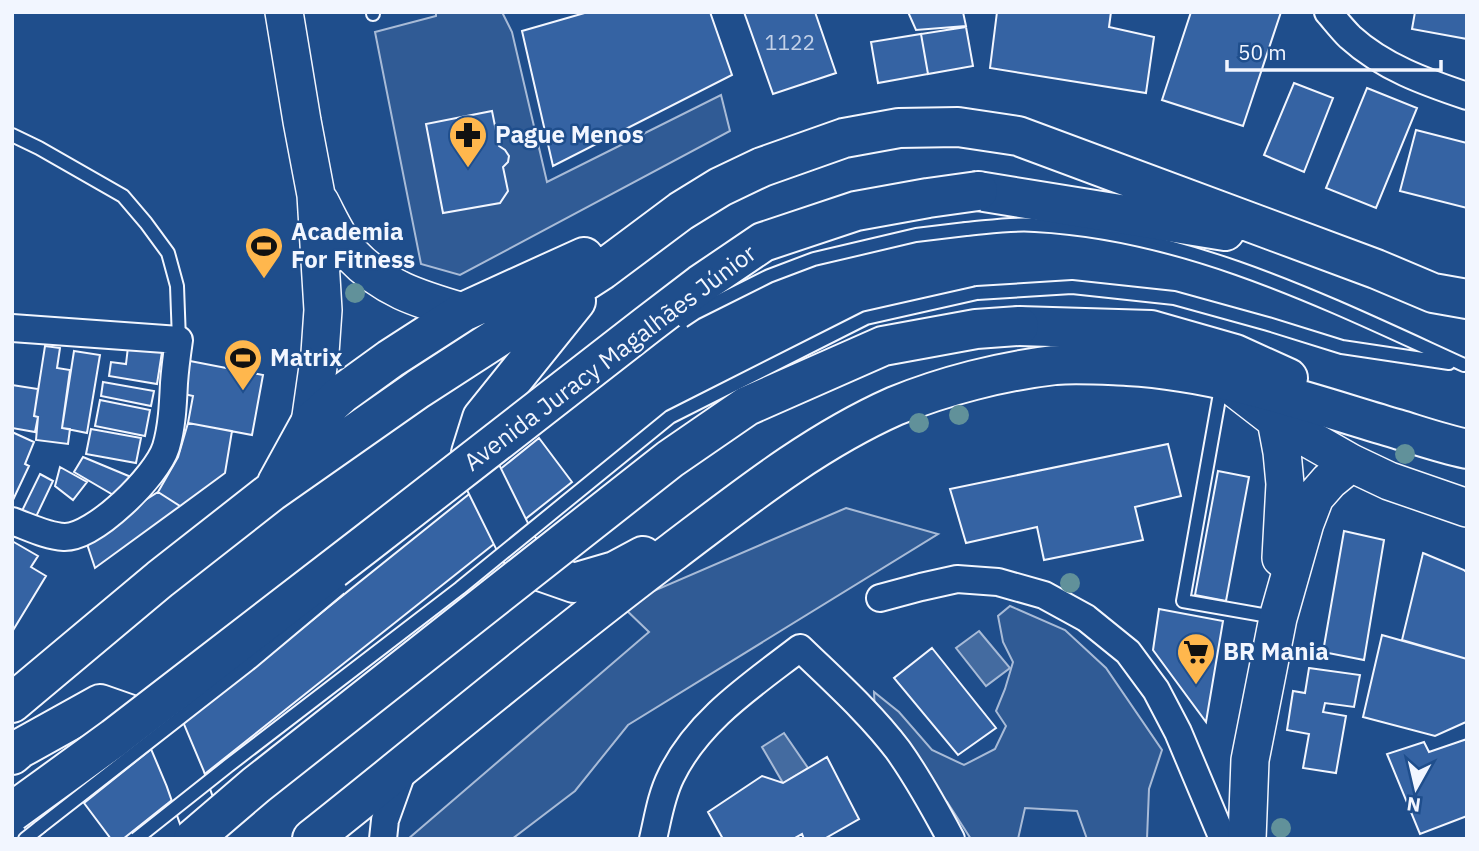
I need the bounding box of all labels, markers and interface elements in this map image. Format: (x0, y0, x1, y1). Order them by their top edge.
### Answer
house number: 1122 (765, 28, 815, 56)
scale bar (1227, 28, 1440, 72)
text: 50 m (1238, 38, 1287, 66)
pharmacy icon: Pague Menos (447, 114, 489, 169)
place label: Pague Menos (495, 118, 644, 150)
place label: Academia For Fitness (291, 215, 415, 275)
sports icon: Academia For Fitness (243, 225, 285, 280)
street label: Avenida Juracy Magalhães Júnior (457, 237, 762, 478)
sports icon: Matrix (222, 337, 264, 392)
place label: Matrix (270, 341, 343, 373)
supermarket icon: BR Mania (1175, 631, 1217, 686)
place label: BR Mania (1223, 635, 1329, 667)
north arrow (1381, 753, 1451, 823)
text: N (1405, 792, 1422, 818)

